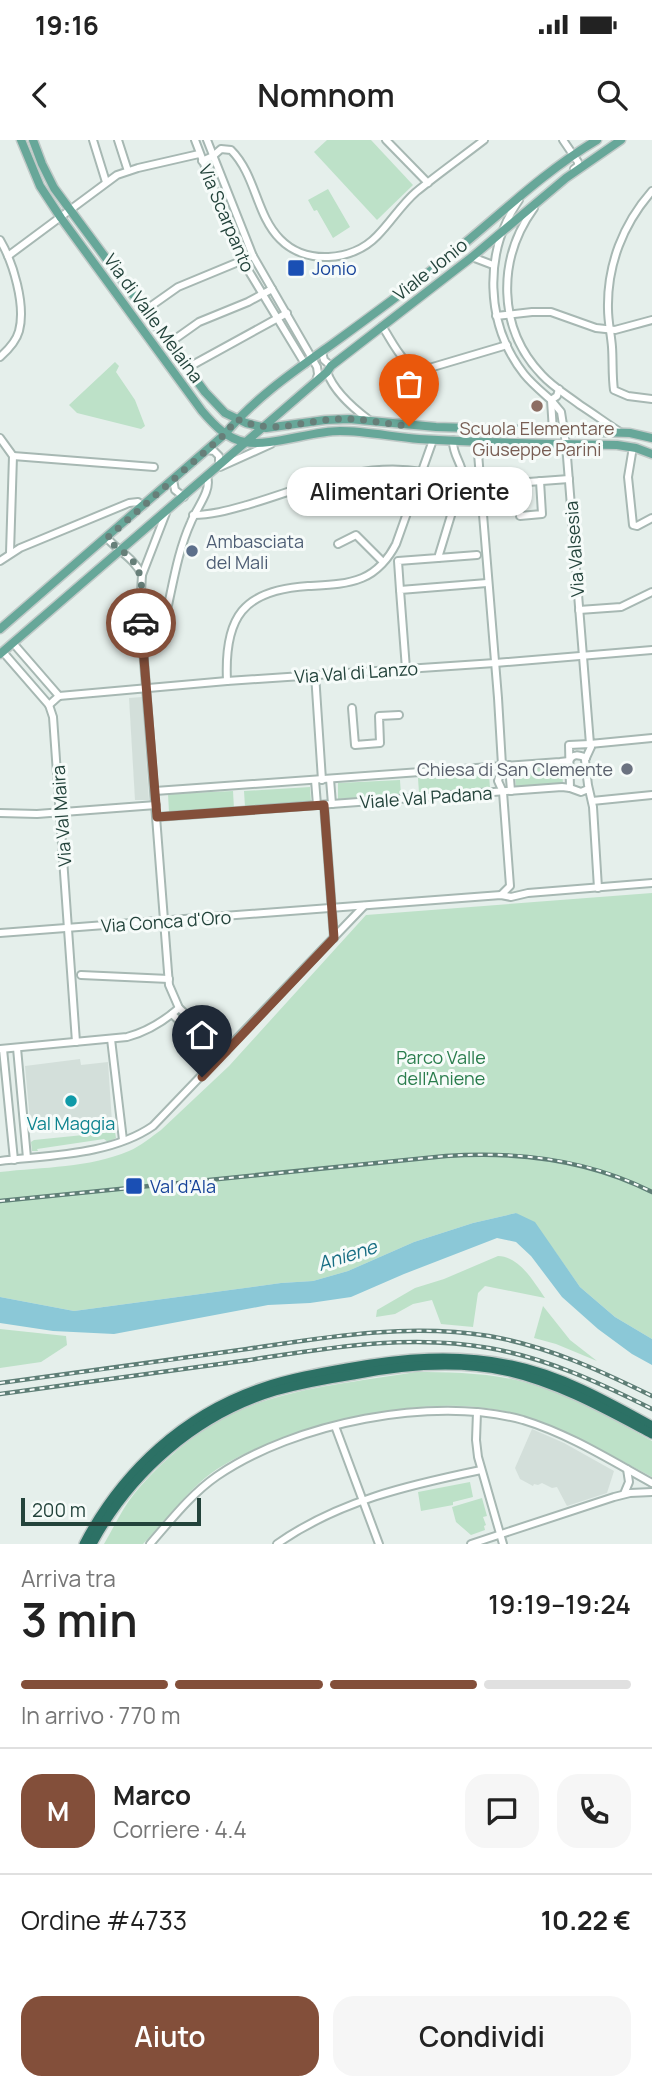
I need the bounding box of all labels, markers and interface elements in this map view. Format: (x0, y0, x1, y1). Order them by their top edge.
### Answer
text: 19:16 (35, 7, 99, 43)
text: Nomnom (257, 73, 395, 117)
icon: back (21, 76, 59, 114)
icon: search (593, 76, 631, 114)
street label: Via Scarpanto (194, 161, 260, 275)
street label: Viale Jonio (388, 233, 472, 305)
street label: Via di Valle Melaina (99, 249, 209, 387)
place label: Jonio (312, 256, 357, 280)
marker: Jonio (286, 258, 306, 278)
pin (379, 354, 439, 426)
icon: bag (390, 365, 428, 403)
marker: Scuola Elementare Giuseppe Parini (529, 398, 545, 414)
place label: Scuola Elementare Giuseppe Parini (459, 416, 615, 461)
callout: Alimentari Oriente (286, 468, 532, 517)
text: Alimentari Oriente (310, 475, 509, 507)
street label: Via Valsesia (559, 500, 589, 598)
place label: Ambasciata del Mali (206, 529, 304, 574)
marker: Ambasciata del Mali (184, 543, 200, 559)
courier (106, 588, 176, 658)
icon: car (122, 604, 160, 642)
street label: Via Val di Lanzo (293, 656, 419, 688)
place label: Chiesa di San Clemente (417, 757, 613, 781)
marker: Chiesa di San Clemente (619, 761, 635, 777)
street label: Via Val Maira (45, 764, 77, 868)
street label: Viale Val Padana (359, 780, 493, 814)
street label: Via Conca d'Oro (100, 904, 232, 938)
pin (172, 1005, 232, 1077)
icon: home (183, 1016, 221, 1054)
park label: Parco Valle dell'Aniene (396, 1045, 486, 1090)
marker: Val Maggia (63, 1093, 79, 1109)
place label: Val Maggia (27, 1111, 115, 1135)
place label: Val d’Ala (150, 1174, 216, 1198)
marker: Val d’Ala (124, 1176, 144, 1196)
water label: Aniene (314, 1233, 382, 1277)
scale bar (21, 1495, 201, 1527)
text: 200 m (32, 1497, 86, 1523)
text: Arriva tra (21, 1562, 116, 1594)
text: 19:19–19:24 (488, 1586, 631, 1622)
text: 3 min (21, 1588, 138, 1651)
text: In arrivo · 770 m (21, 1699, 180, 1731)
button: chat (465, 1774, 539, 1848)
button: phone (557, 1774, 631, 1848)
text: Marco (113, 1777, 191, 1813)
text: M (47, 1793, 69, 1829)
text: Corriere · 4.4 (113, 1813, 247, 1845)
text: Ordine #4733 (21, 1902, 187, 1938)
text: 10.22 € (541, 1902, 631, 1938)
button: Aiuto (21, 1996, 319, 2076)
button: Condividi (333, 1996, 631, 2076)

